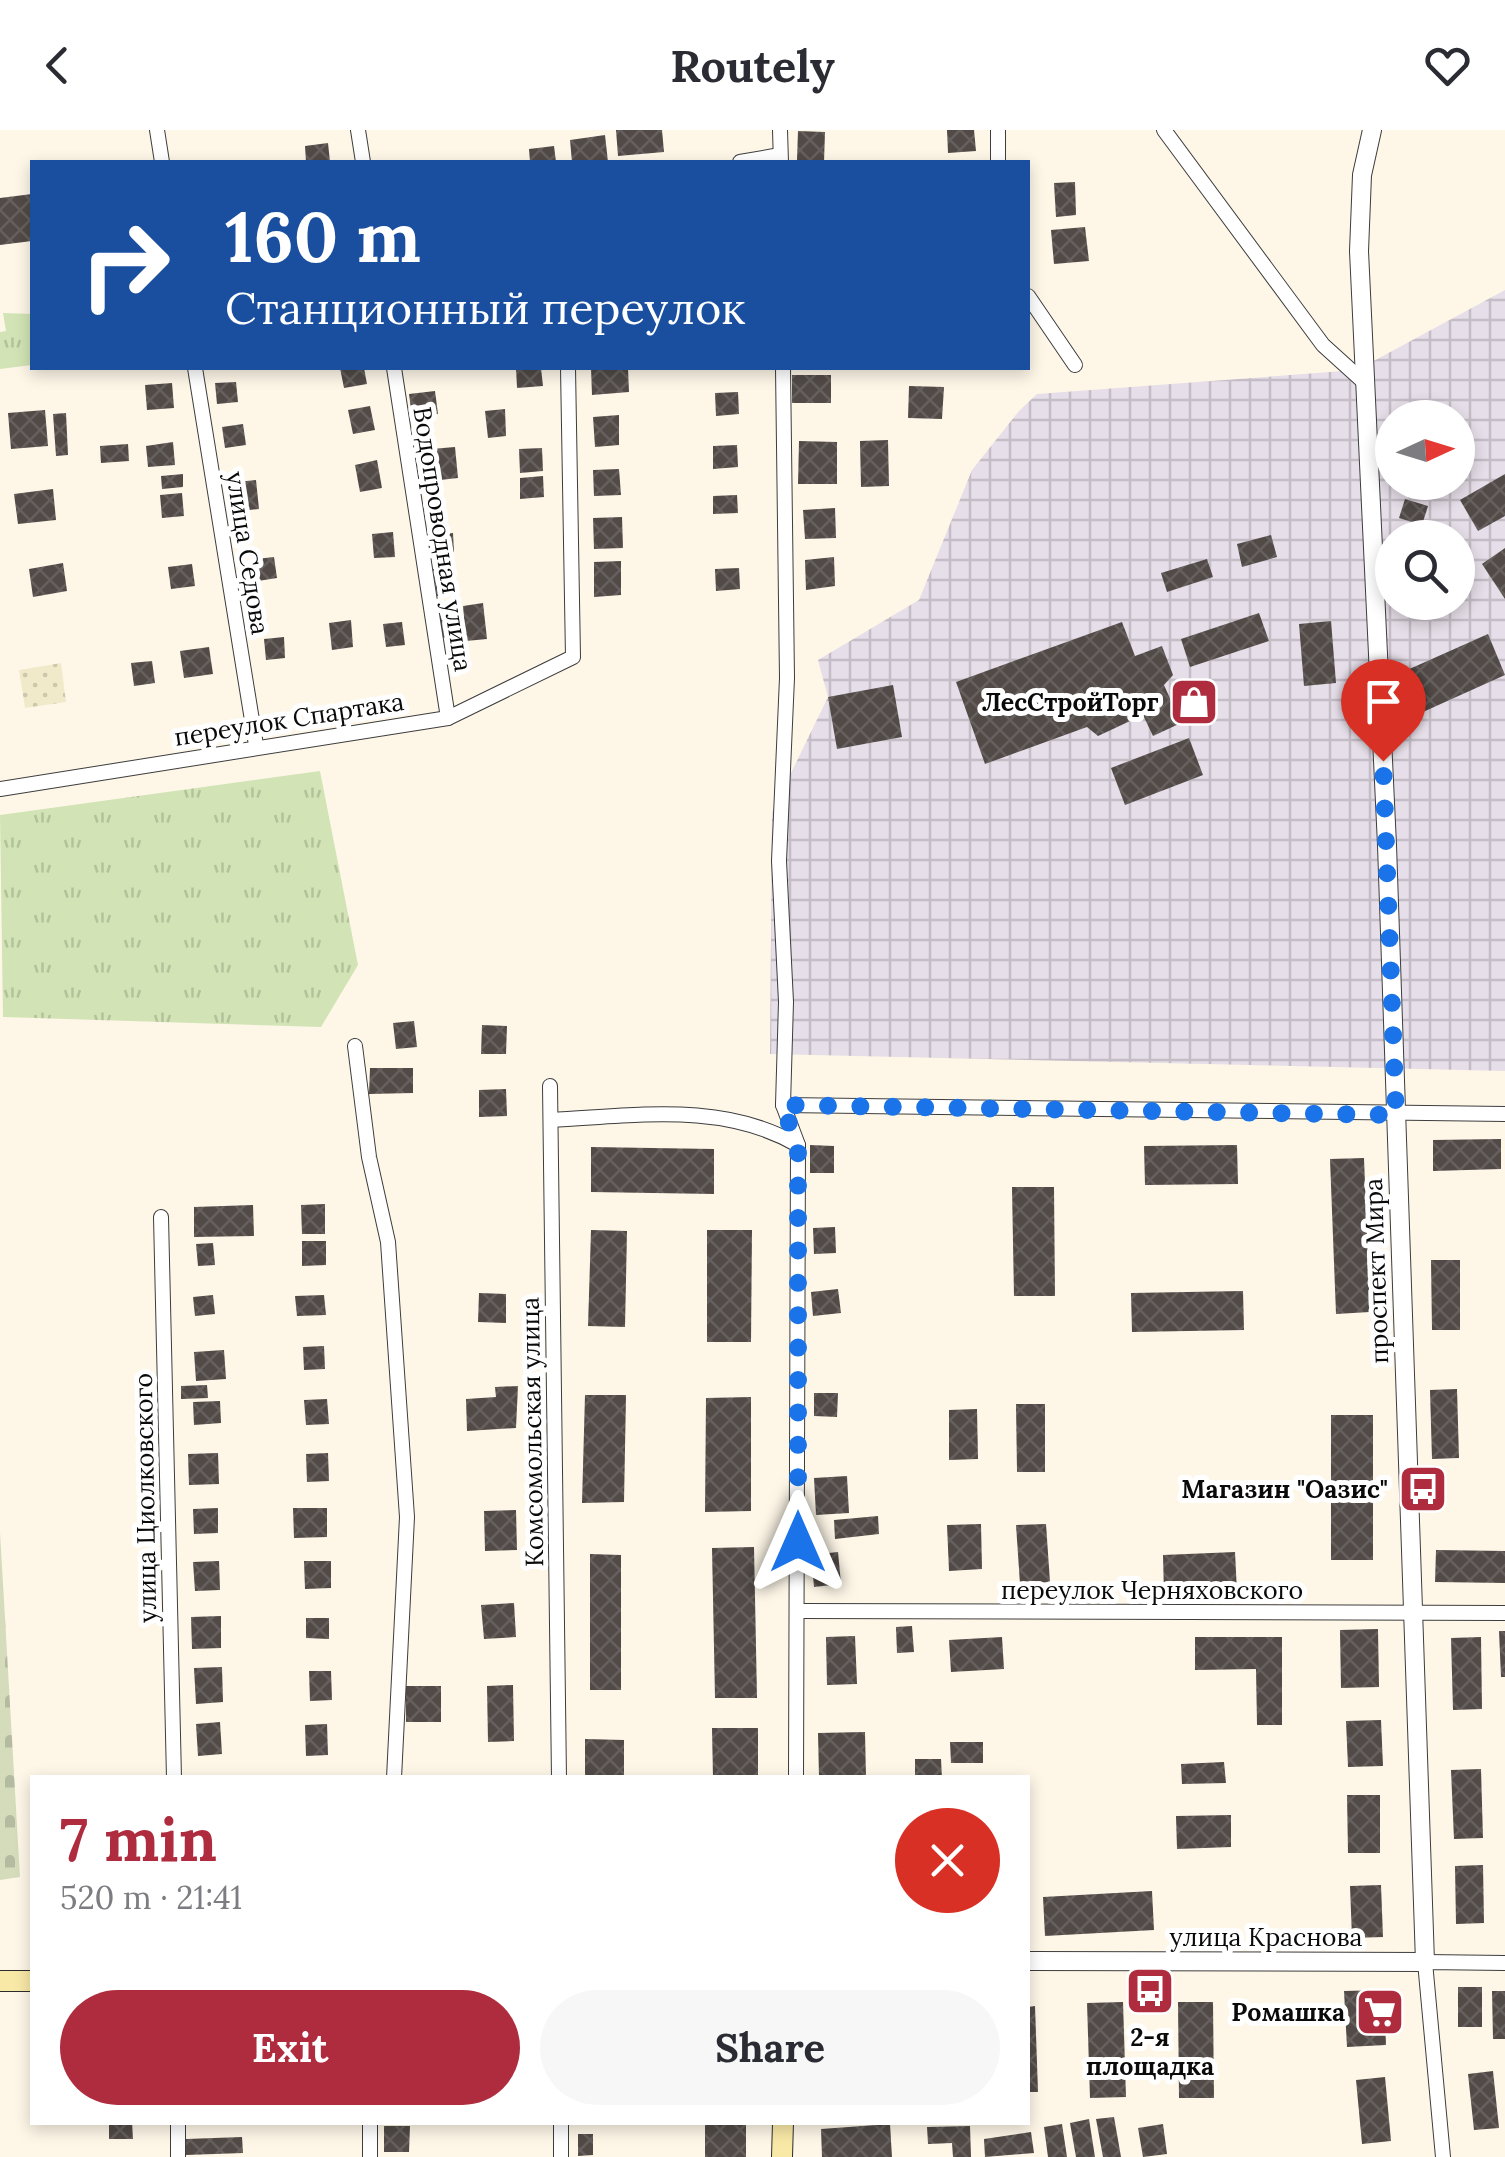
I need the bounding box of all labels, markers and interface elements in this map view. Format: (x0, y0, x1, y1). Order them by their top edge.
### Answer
text: Routely (670, 37, 835, 94)
icon: back (30, 38, 85, 93)
icon: heart (1420, 38, 1475, 93)
text: 160 m (225, 192, 421, 281)
icon: right (60, 200, 190, 330)
text: Станционный переулок (225, 279, 745, 336)
north arrow (1375, 400, 1475, 500)
map controls (1375, 400, 1475, 620)
street label: Водопроводная улица (406, 404, 480, 674)
street label: улица Седова (219, 469, 277, 637)
button: search (1375, 520, 1475, 620)
pin (1341, 659, 1426, 762)
icon: arrive (1356, 674, 1411, 729)
shop icon: ЛесСтройТорг (1168, 676, 1220, 728)
street label: переулок Спартака (172, 685, 406, 753)
place label: ЛесСтройТорг (982, 686, 1159, 718)
street label: проспект Мира (1357, 1177, 1395, 1364)
street label: Комсомольская улица (514, 1297, 550, 1567)
street label: улица Циолковского (127, 1373, 163, 1623)
bus stop icon: Магазин "Оазис" (1397, 1463, 1449, 1515)
place label: Магазин "Оазис" (1181, 1473, 1388, 1505)
position arrow (746, 1490, 850, 1594)
street label: переулок Черняховского (1001, 1574, 1303, 1606)
text: 7 min (60, 1801, 217, 1877)
button: close (895, 1808, 1000, 1913)
text: 520 m · 21:41 (60, 1877, 242, 1918)
street label: улица Краснова (1170, 1921, 1362, 1953)
bus stop icon: 2-я площадка (1124, 1965, 1176, 2017)
supermarket icon: Ромашка (1354, 1986, 1406, 2038)
button: Exit (60, 1990, 520, 2105)
button: Share (540, 1990, 1000, 2105)
place label: Ромашка (1231, 1996, 1345, 2028)
place label: 2-я площадка (1086, 2021, 1214, 2082)

